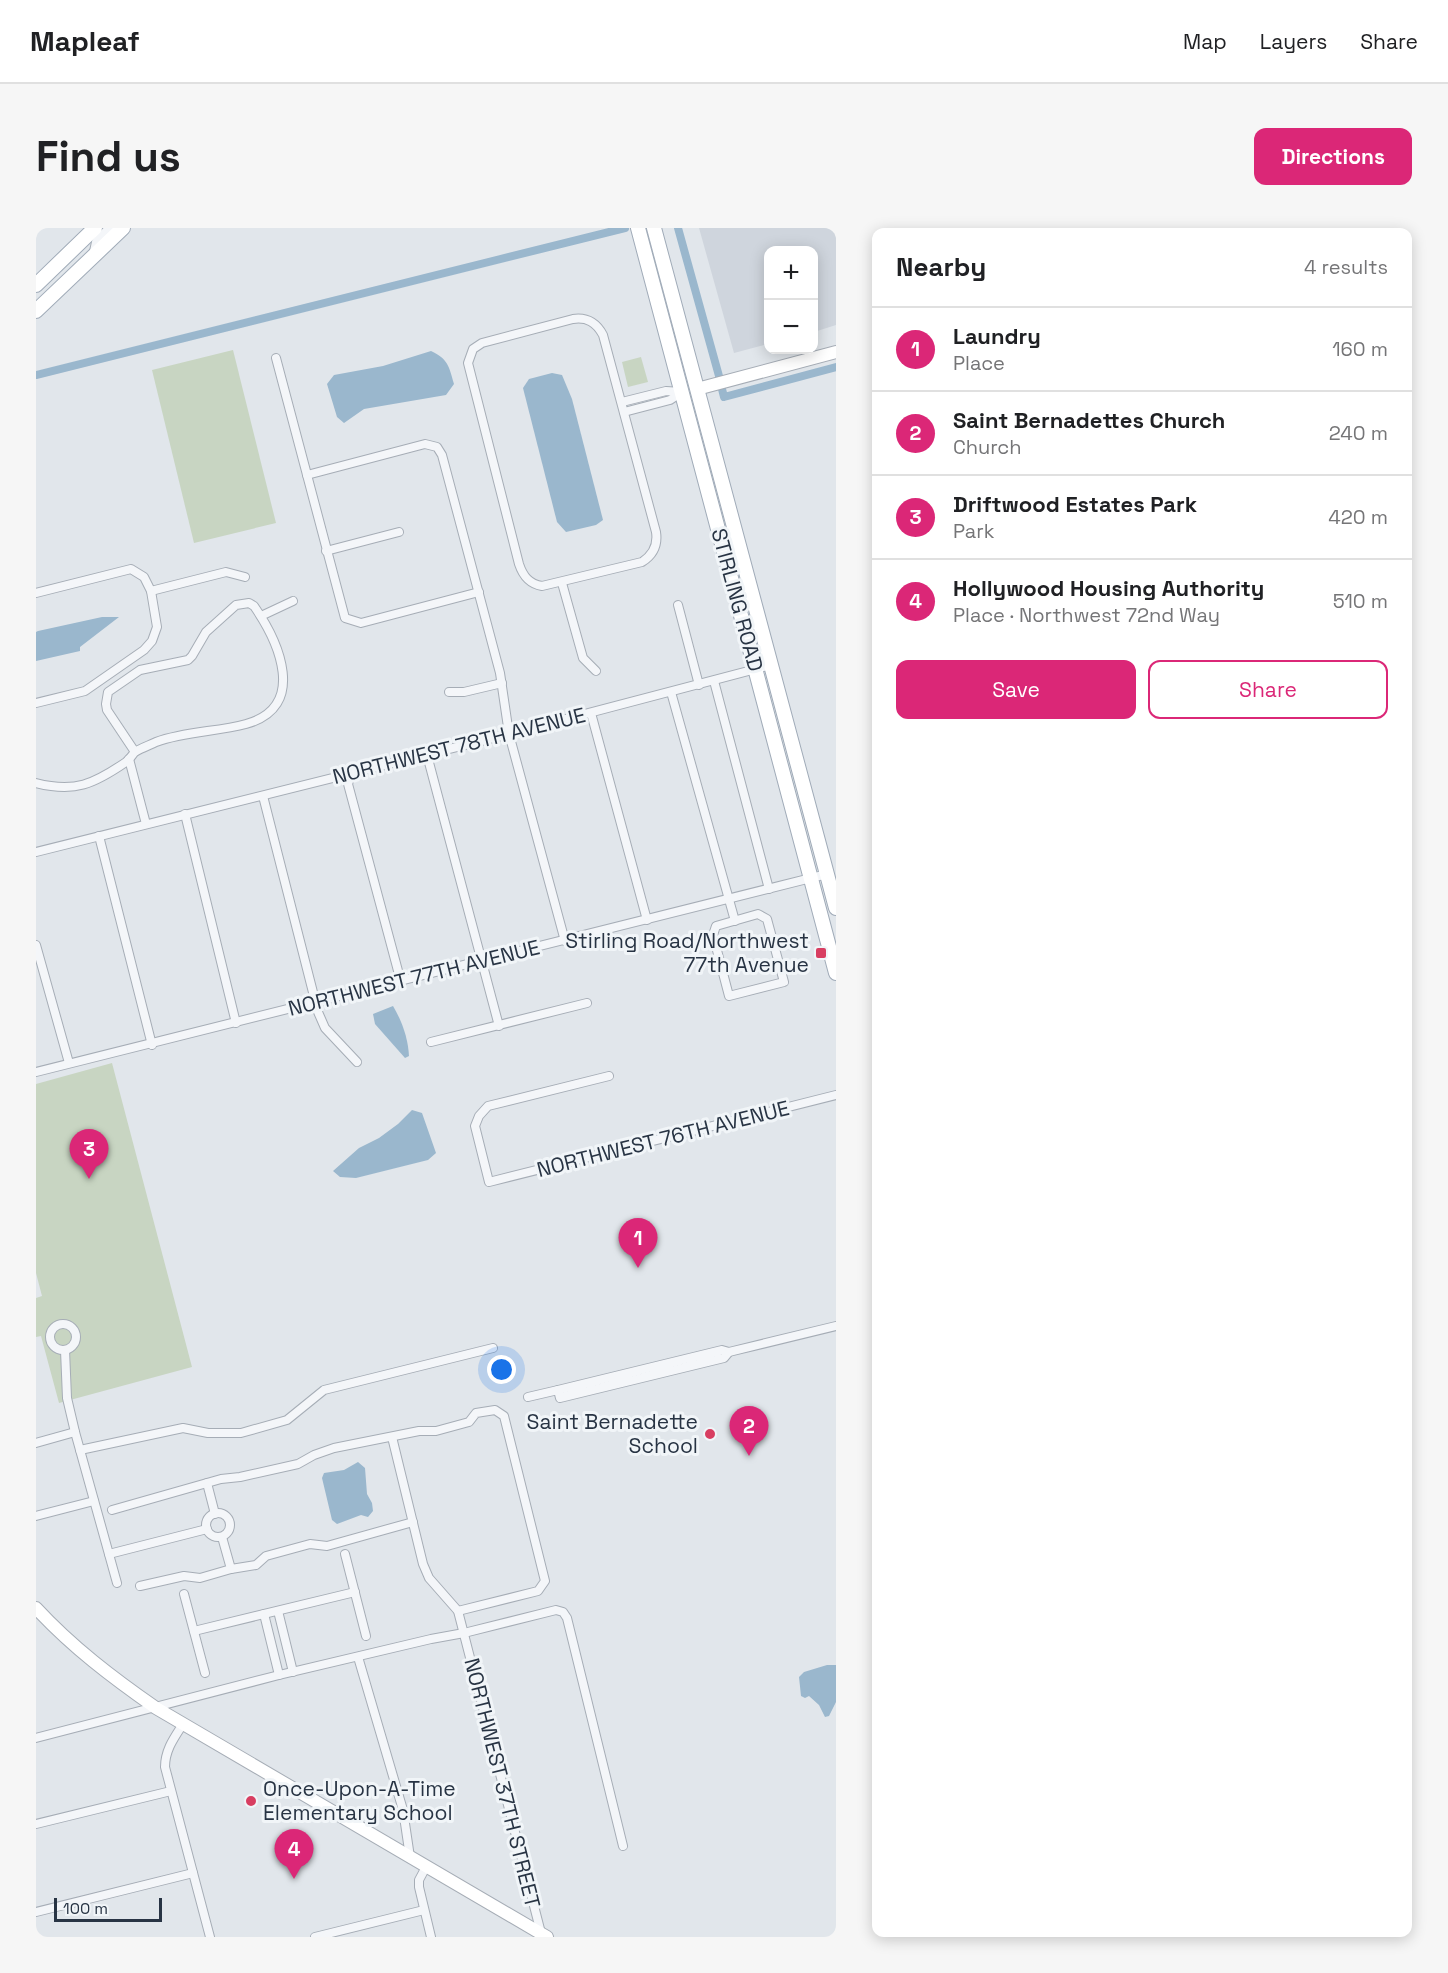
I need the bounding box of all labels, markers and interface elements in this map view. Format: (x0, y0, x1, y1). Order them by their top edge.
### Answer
text: Mapleaf (30, 23, 140, 59)
text: Map (1183, 28, 1227, 55)
text: Layers (1260, 28, 1327, 55)
text: Share (1360, 28, 1418, 55)
button: Directions (1254, 128, 1412, 185)
text: Find us (36, 130, 181, 183)
map controls (764, 246, 818, 354)
button: + (764, 246, 818, 300)
text: Nearby (896, 250, 986, 284)
text: 4 results (1304, 254, 1388, 280)
button: − (764, 300, 818, 354)
text: Laundry (953, 322, 1041, 350)
text: 1 (911, 336, 920, 362)
text: 160 m (1332, 336, 1388, 362)
text: Place (953, 350, 1005, 376)
text: Saint Bernadettes Church (953, 406, 1225, 434)
text: 2 (910, 420, 921, 446)
text: 240 m (1329, 420, 1388, 446)
text: Church (953, 434, 1022, 460)
text: Driftwood Estates Park (953, 490, 1197, 518)
text: 3 (909, 504, 922, 530)
text: 420 m (1328, 504, 1388, 530)
text: Park (953, 518, 995, 544)
street label: STIRLING ROAD (705, 525, 770, 674)
text: Hollywood Housing Authority (953, 574, 1264, 602)
text: 4 (909, 588, 922, 614)
text: 510 m (1333, 588, 1388, 614)
text: Place · Northwest 72nd Way (953, 602, 1220, 628)
button: Save (896, 660, 1136, 719)
button: Share (1148, 660, 1388, 719)
street label: NORTHWEST 78TH AVENUE (330, 701, 588, 790)
place label: Stirling Road/Northwest 77th Avenue (565, 927, 809, 978)
street label: NORTHWEST 77TH AVENUE (285, 933, 543, 1022)
marker: Stirling Road/Northwest 77th Avenue (814, 946, 828, 960)
street label: NORTHWEST 76TH AVENUE (534, 1094, 792, 1183)
pin: 3 (70, 1130, 108, 1179)
pin: 1 (618, 1218, 658, 1268)
your location (487, 1355, 516, 1384)
pin: 2 (730, 1406, 768, 1456)
place label: Saint Bernadette School (527, 1408, 698, 1459)
marker: Saint Bernadette School (703, 1427, 717, 1441)
street label: NORTHWEST 37TH STREET (458, 1655, 547, 1911)
place label: Once-Upon-A-Time Elementary School (263, 1775, 456, 1826)
marker: Once-Upon-A-Time Elementary School (244, 1794, 258, 1808)
pin: 4 (274, 1830, 314, 1879)
scale bar (54, 1895, 162, 1922)
text: 100 m (63, 1898, 108, 1919)

